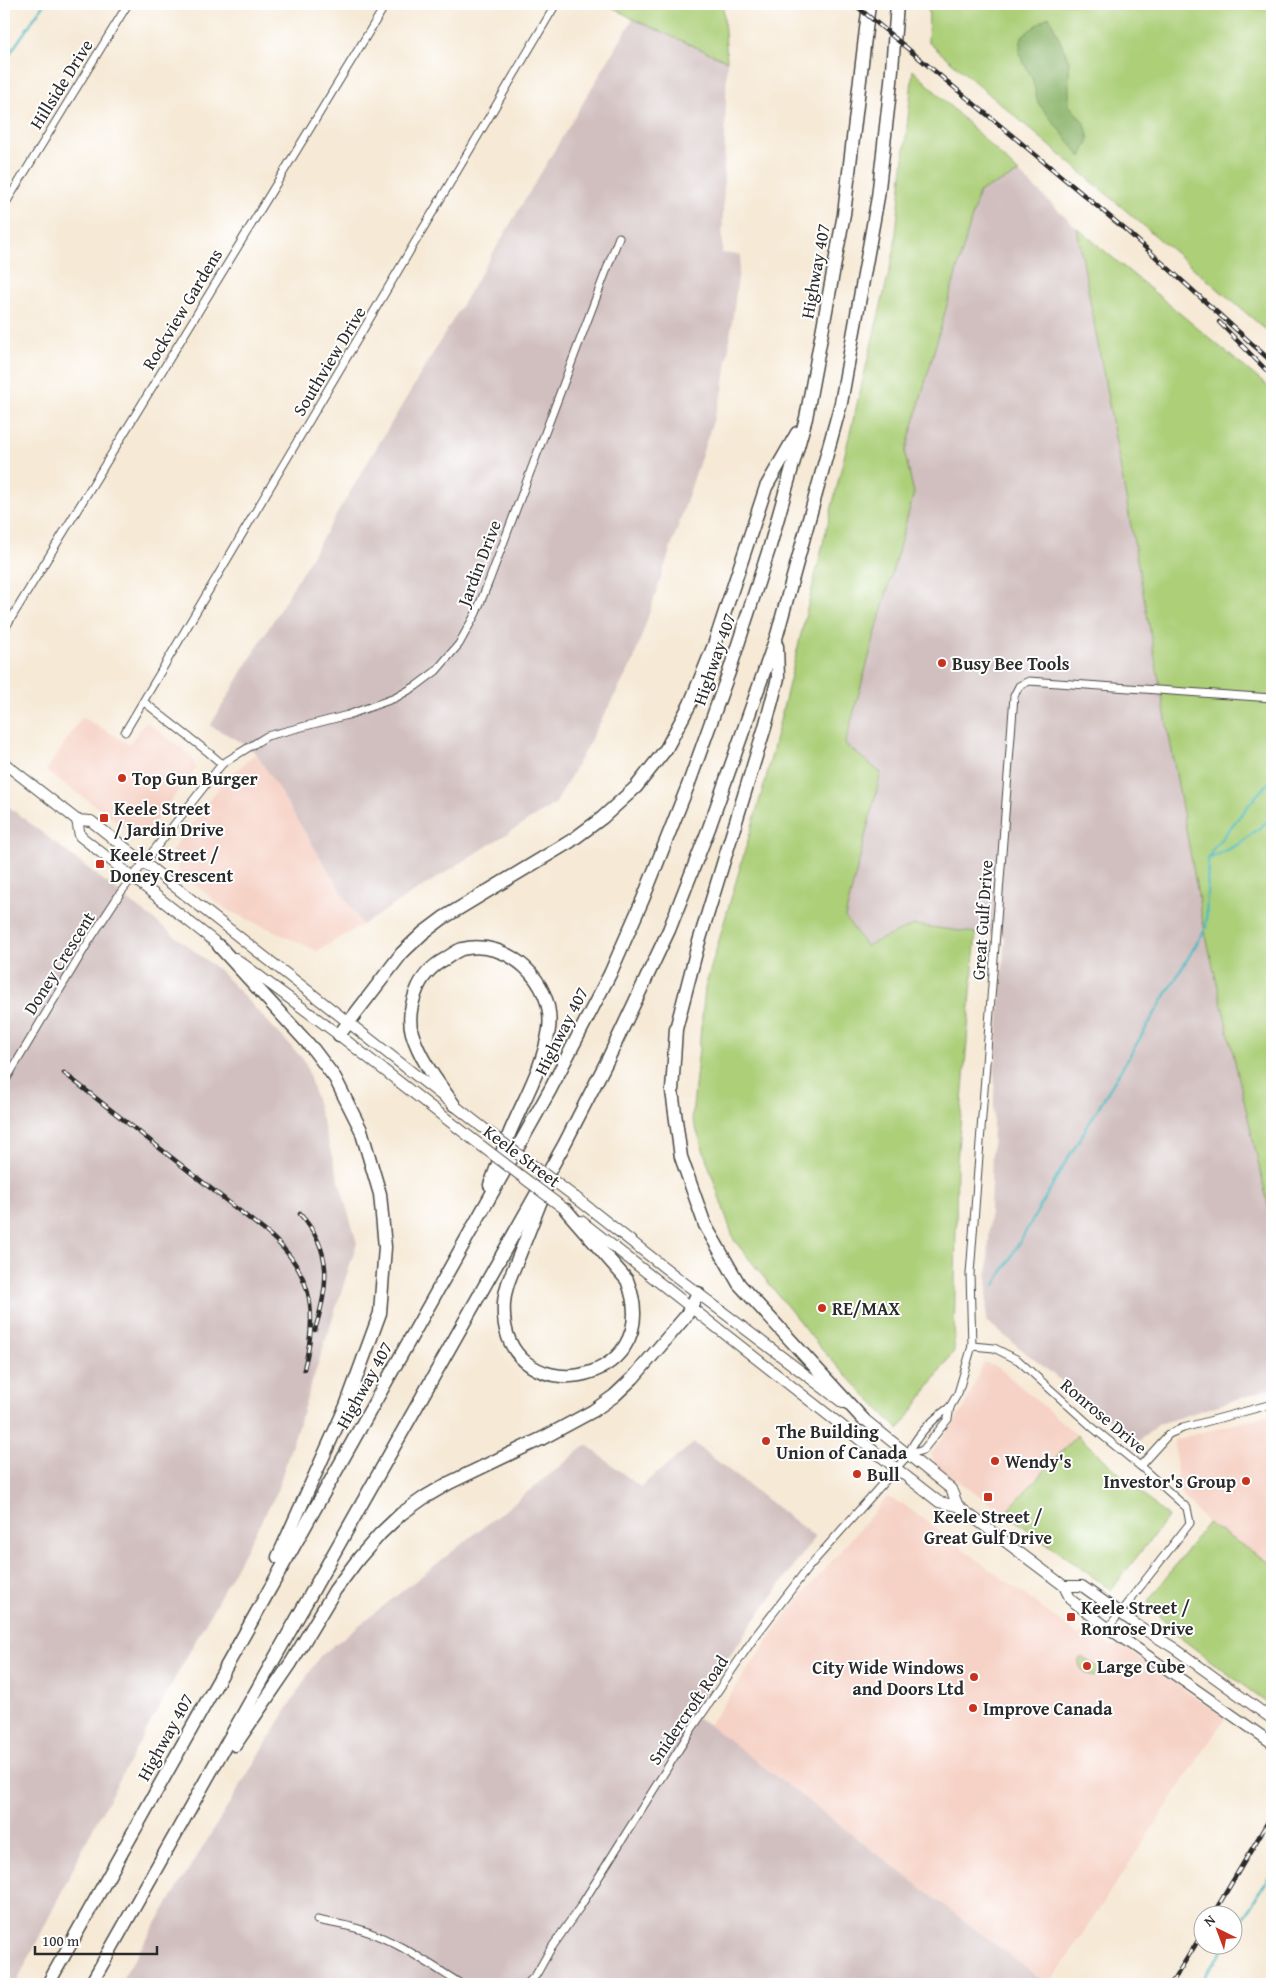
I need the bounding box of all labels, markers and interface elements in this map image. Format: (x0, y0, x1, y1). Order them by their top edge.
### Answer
street label: Hillside Drive (23, 34, 99, 134)
street label: Highway 407 (793, 221, 837, 321)
street label: Rockview Gardens (135, 243, 229, 375)
street label: Southview Drive (286, 301, 372, 421)
street label: Jardin Drive (449, 516, 508, 612)
street label: Highway 407 (686, 609, 742, 709)
place label: Busy Bee Tools (952, 650, 1070, 677)
marker: Busy Bee Tools (936, 657, 948, 669)
place label: Top Gun Burger (132, 765, 259, 792)
marker: Top Gun Burger (116, 772, 128, 784)
place label: Keele Street / Jardin Drive (114, 795, 224, 843)
marker: Keele Street / Jardin Drive (98, 812, 110, 824)
place label: Keele Street / Doney Crescent (110, 841, 234, 889)
marker: Keele Street / Doney Crescent (94, 858, 106, 870)
street label: Great Gulf Drive (964, 859, 1000, 981)
street label: Doney Crescent (17, 906, 102, 1020)
street label: Highway 407 (527, 982, 595, 1080)
street label: Keele Street (478, 1118, 567, 1194)
place label: RE/MAX (832, 1295, 900, 1322)
marker: RE/MAX (816, 1302, 828, 1314)
street label: Highway 407 (329, 1336, 399, 1434)
street label: Ronrose Drive (1055, 1372, 1153, 1460)
place label: The Building Union of Canada (776, 1418, 908, 1466)
marker: The Building Union of Canada (760, 1435, 772, 1447)
place label: Wendy's (1005, 1448, 1072, 1475)
marker: Wendy's (989, 1455, 1001, 1467)
place label: Bull (867, 1461, 900, 1488)
marker: Bull (851, 1468, 863, 1480)
place label: Investor's Group (1103, 1468, 1236, 1495)
marker: Investor's Group (1240, 1475, 1252, 1487)
marker: Keele Street / Great Gulf Drive (982, 1491, 994, 1503)
place label: Keele Street / Great Gulf Drive (924, 1503, 1052, 1551)
place label: Keele Street / Ronrose Drive (1081, 1594, 1194, 1642)
marker: Keele Street / Ronrose Drive (1065, 1611, 1077, 1623)
street label: Snidercroft Road (641, 1649, 735, 1770)
place label: Large Cube (1097, 1653, 1185, 1680)
place label: City Wide Windows and Doors Ltd (812, 1654, 965, 1702)
marker: Large Cube (1081, 1660, 1093, 1672)
marker: City Wide Windows and Doors Ltd (968, 1671, 980, 1683)
street label: Highway 407 (130, 1688, 200, 1786)
place label: Improve Canada (983, 1695, 1113, 1722)
marker: Improve Canada (967, 1702, 979, 1714)
north arrow (1194, 1906, 1244, 1956)
text: N (1199, 1909, 1220, 1931)
scale bar (35, 1923, 158, 1955)
text: 100 m (42, 1930, 80, 1951)

